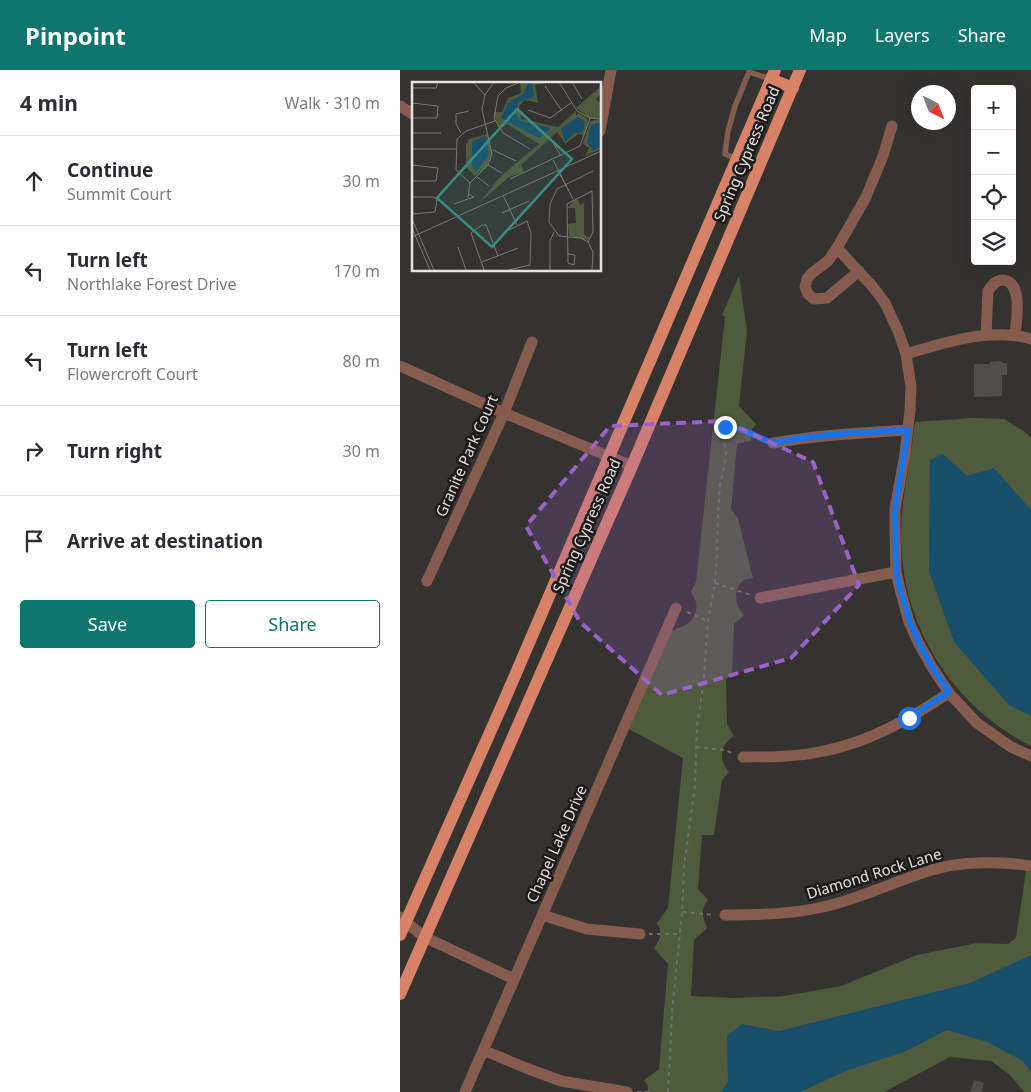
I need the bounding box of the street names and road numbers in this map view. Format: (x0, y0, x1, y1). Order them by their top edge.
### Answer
street label: Spring Cypress Road (709, 83, 784, 224)
street label: Granite Park Court (430, 391, 502, 520)
street label: Spring Cypress Road (547, 455, 625, 596)
street label: Chapel Lake Drive (521, 782, 591, 905)
street label: Diamond Rock Lane (804, 843, 944, 903)

